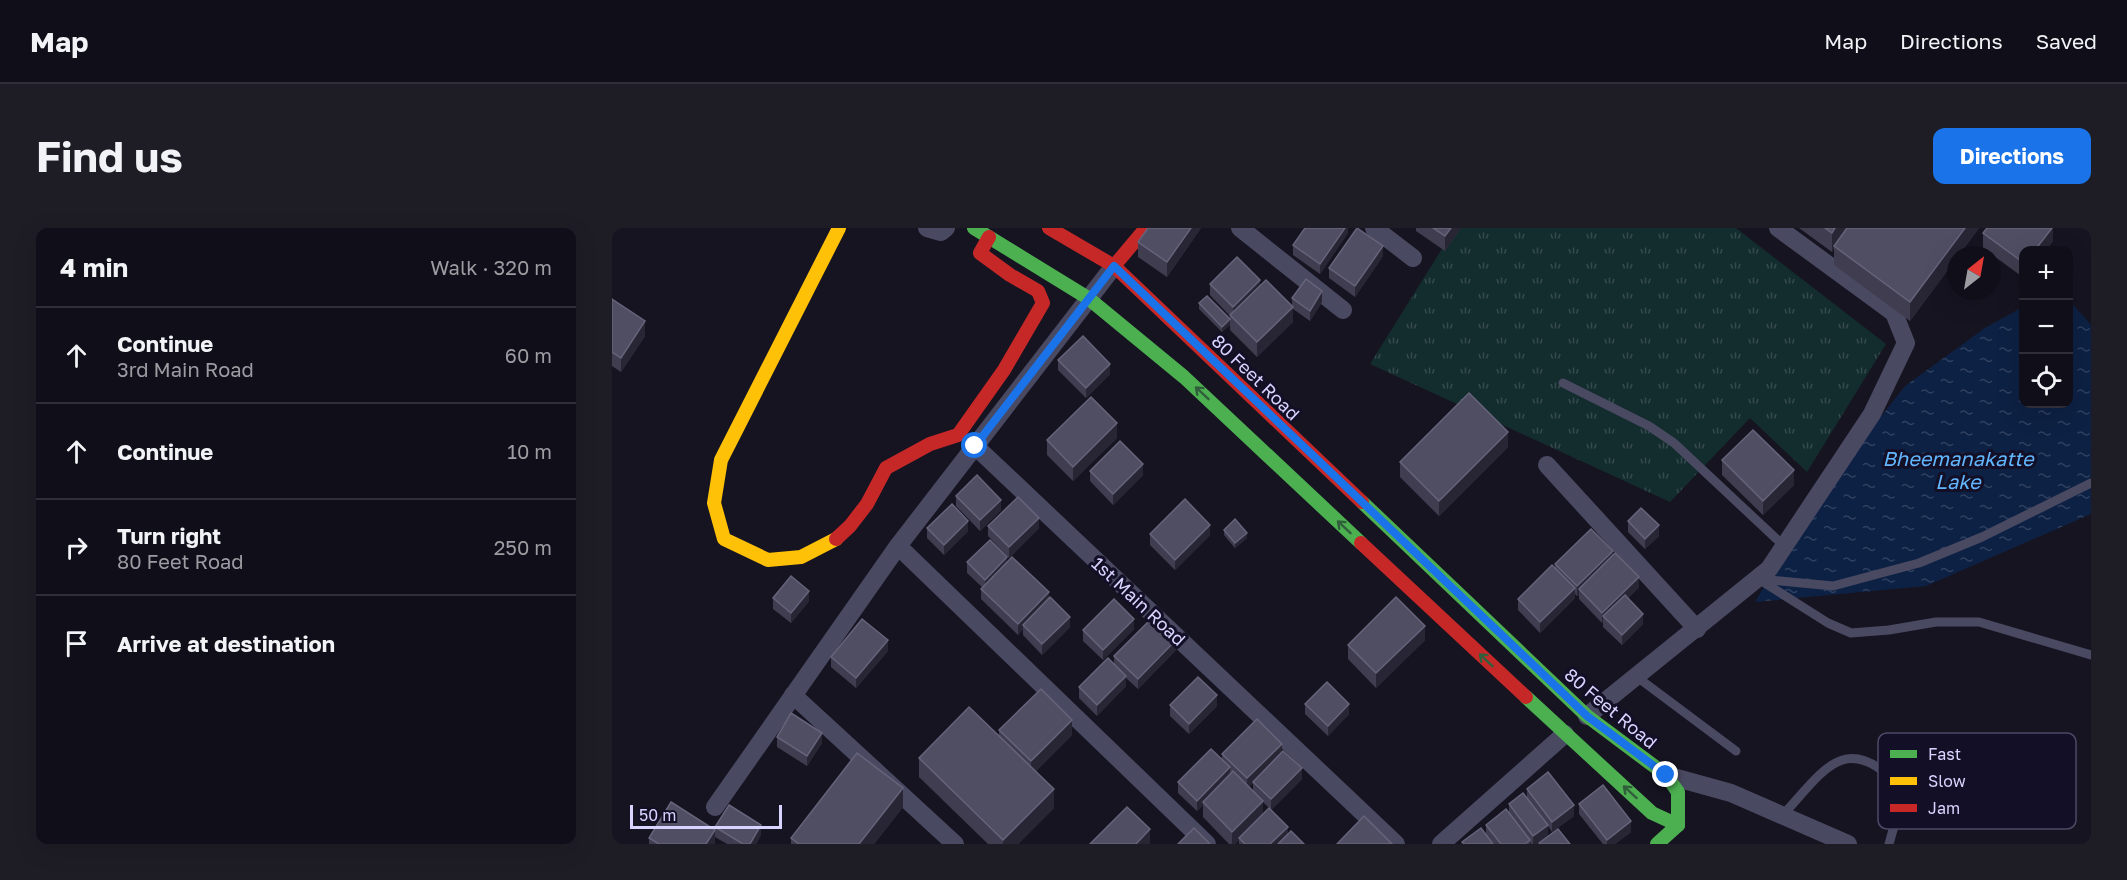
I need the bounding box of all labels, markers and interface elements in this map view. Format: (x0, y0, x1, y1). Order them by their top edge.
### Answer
text: Map (30, 25, 88, 58)
text: Map (1824, 28, 1867, 54)
text: Directions (1900, 28, 2003, 54)
text: Saved (2036, 28, 2097, 54)
button: Directions (1933, 128, 2091, 184)
text: Find us (36, 131, 183, 181)
north arrow (1947, 246, 2001, 300)
map controls (2019, 246, 2073, 408)
button: + (2019, 246, 2073, 300)
text: 4 min (60, 252, 128, 283)
text: Walk · 320 m (430, 255, 552, 279)
button: − (2019, 300, 2073, 354)
text: Continue (117, 330, 213, 357)
street label: 80 Feet Road (1207, 330, 1305, 424)
icon: ahead (60, 339, 93, 372)
text: 60 m (505, 343, 552, 367)
button: locate (2019, 354, 2073, 408)
text: 3rd Main Road (117, 357, 254, 381)
one-way arrow (1194, 386, 1209, 401)
route start (961, 432, 987, 458)
icon: ahead (60, 435, 93, 468)
text: Continue (117, 438, 213, 465)
text: 10 m (507, 439, 552, 463)
water label: Bheemanakatte Lake (1882, 446, 2035, 493)
one-way arrow (1337, 520, 1352, 534)
text: Turn right (117, 522, 221, 549)
icon: right (60, 531, 93, 564)
text: 250 m (494, 535, 552, 559)
text: 80 Feet Road (117, 549, 244, 573)
street label: 1st Main Road (1088, 552, 1190, 650)
icon: arrive (60, 627, 93, 660)
text: Arrive at destination (117, 630, 335, 657)
one-way arrow (1479, 654, 1494, 668)
street label: 80 Feet Road (1560, 663, 1662, 753)
legend (1878, 733, 2076, 829)
text: Fast (1928, 744, 1961, 764)
route end (1652, 761, 1678, 787)
text: Slow (1928, 771, 1966, 791)
one-way arrow (1622, 785, 1637, 799)
text: Jam (1928, 798, 1960, 818)
scale bar (630, 802, 782, 830)
text: 50 m (639, 805, 676, 825)

